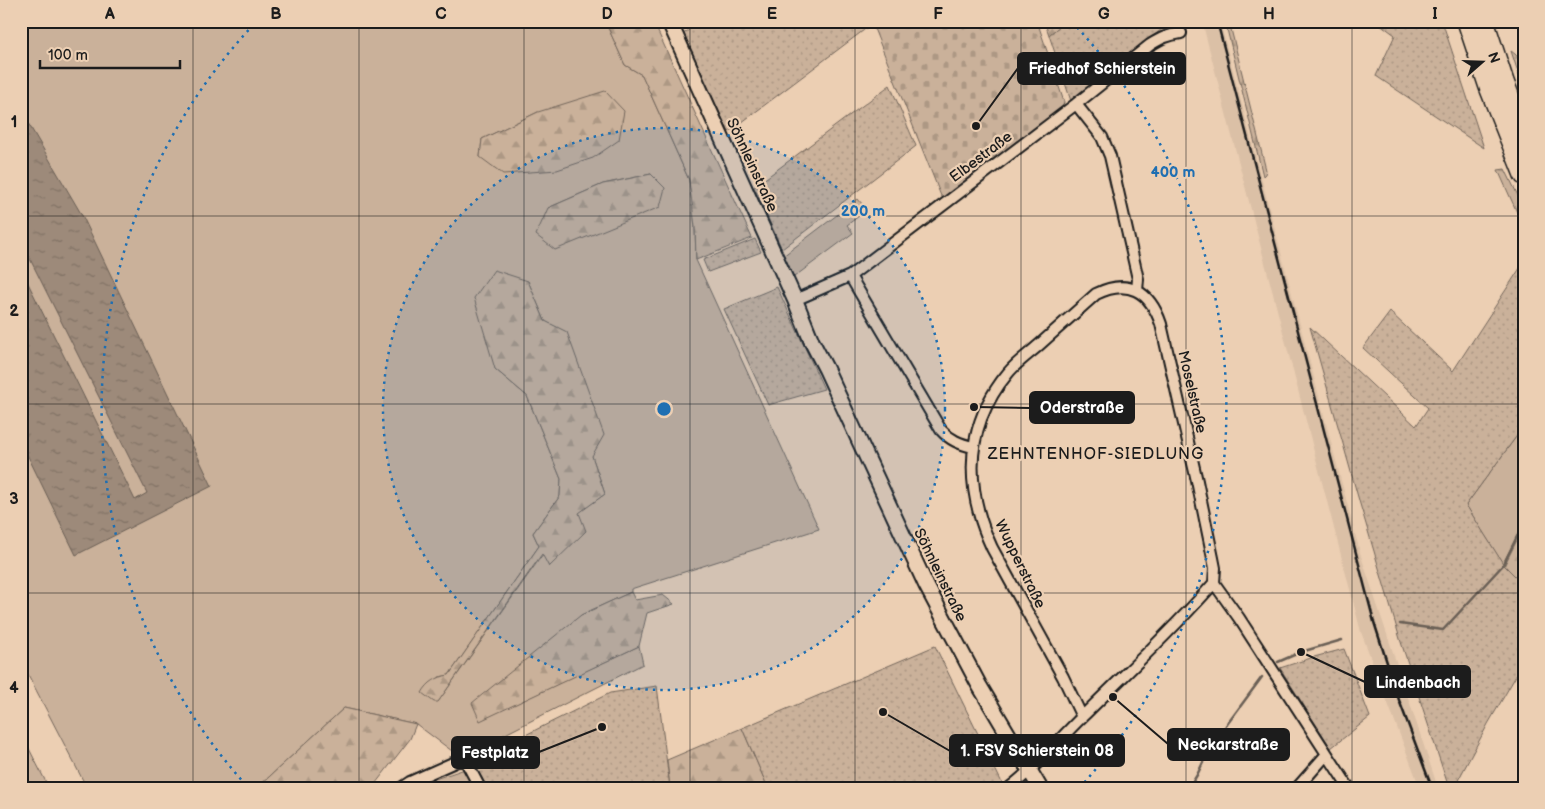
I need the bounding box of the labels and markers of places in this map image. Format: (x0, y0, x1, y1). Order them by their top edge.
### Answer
callout: Friedhof Schierstein (1018, 53, 1185, 84)
callout: Oderstraße (1030, 392, 1134, 423)
centre of rings (655, 400, 673, 418)
callout: Lindenbach (1365, 666, 1470, 697)
callout: Neckarstraße (1168, 729, 1289, 760)
callout: 1. FSV Schierstein 08 (950, 735, 1124, 766)
callout: Festplatz (452, 737, 539, 768)

